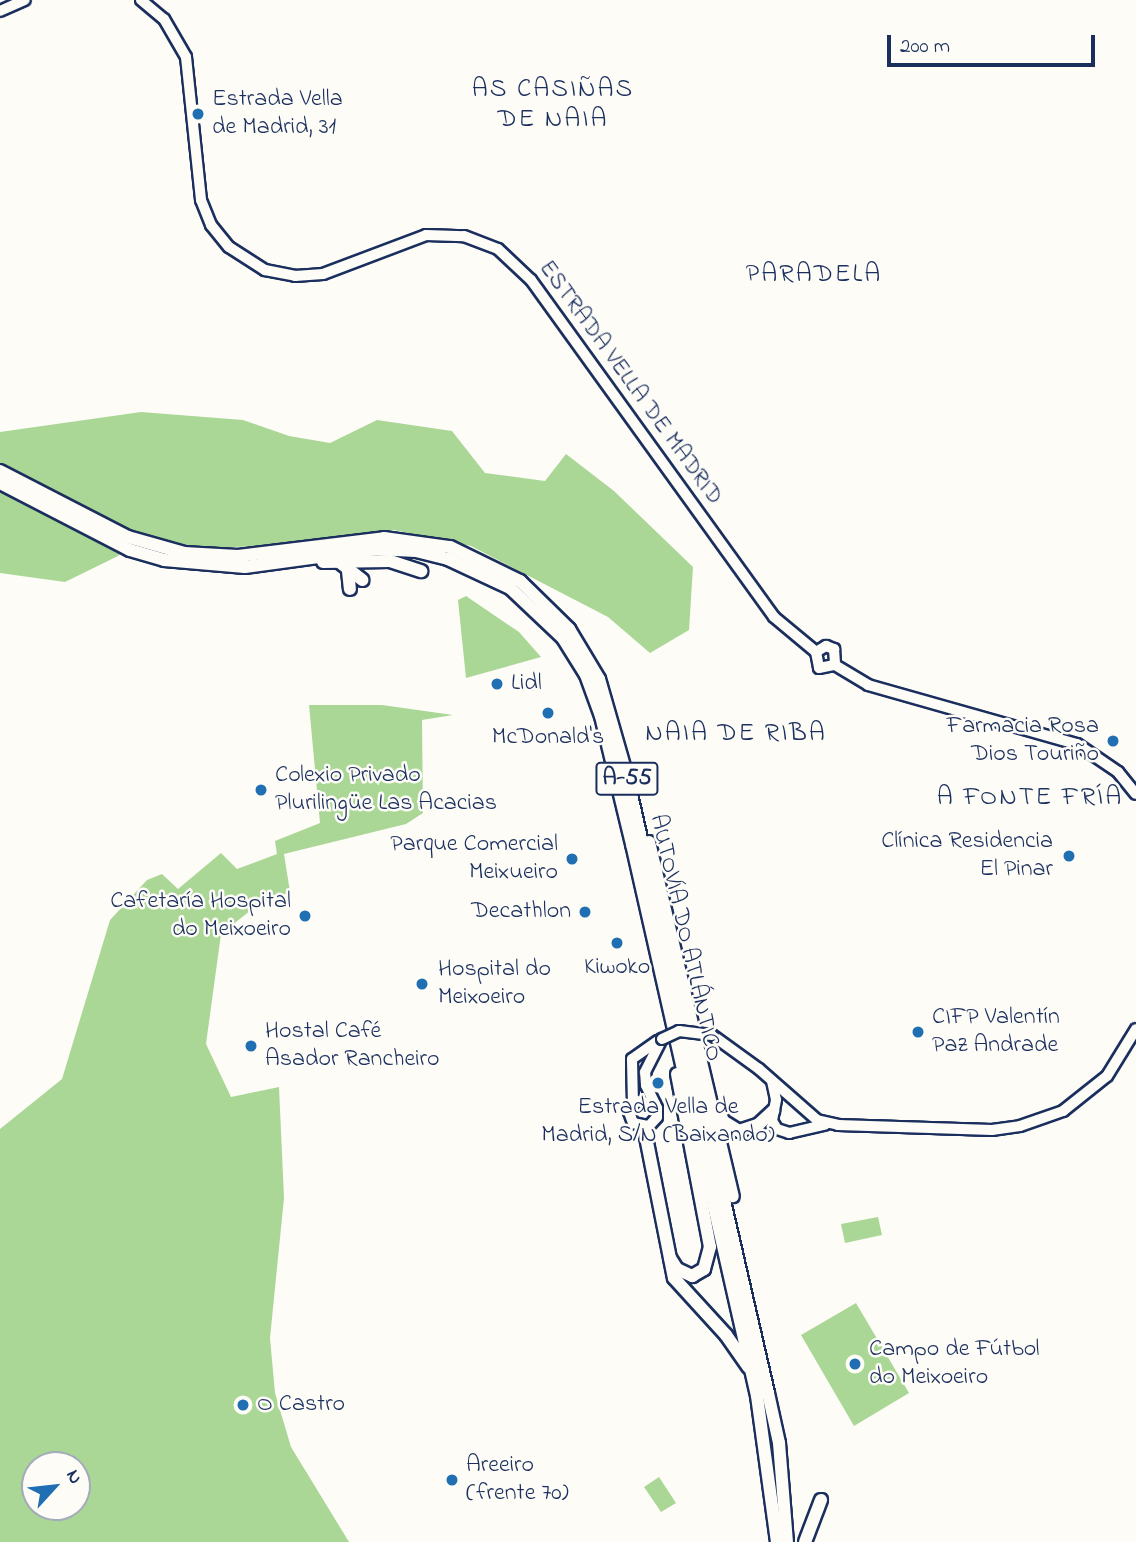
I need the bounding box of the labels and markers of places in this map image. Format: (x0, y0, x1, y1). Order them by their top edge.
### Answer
place label: Estrada Vella de Madrid, 31 (212, 86, 343, 142)
marker: Estrada Vella de Madrid, 31 (190, 106, 206, 122)
place label: Lidl (511, 670, 542, 698)
marker: Lidl (489, 676, 505, 692)
marker: McDonald's (540, 705, 556, 721)
place label: Farmacia Rosa Dios Touriño (947, 713, 1099, 769)
place label: McDonald's (492, 724, 604, 752)
marker: Farmacia Rosa Dios Touriño (1105, 733, 1121, 749)
place label: Colexio Privado Plurilingüe Las Acacias (275, 762, 497, 818)
marker: Colexio Privado Plurilingüe Las Acacias (253, 782, 269, 798)
place label: Clínica Residencia El Pinar (881, 828, 1053, 884)
place label: Parque Comercial Meixueiro (390, 831, 558, 887)
marker: Clínica Residencia El Pinar (1059, 846, 1079, 866)
marker: Parque Comercial Meixueiro (564, 851, 580, 867)
place label: Cafetaría Hospital do Meixoeiro (110, 888, 291, 944)
place label: Decathlon (471, 898, 571, 926)
marker: Decathlon (577, 904, 593, 920)
marker: Cafetaría Hospital do Meixoeiro (297, 908, 313, 924)
marker: Kiwoko (609, 935, 625, 951)
place label: Kiwoko (584, 954, 650, 982)
place label: Hospital do Meixoeiro (438, 956, 551, 1012)
marker: Hospital do Meixoeiro (412, 974, 432, 994)
place label: CIFP Valentín Paz Andrade (932, 1004, 1060, 1060)
place label: Hostal Café Asador Rancheiro (265, 1018, 439, 1074)
marker: CIFP Valentín Paz Andrade (910, 1024, 926, 1040)
marker: Hostal Café Asador Rancheiro (243, 1038, 259, 1054)
marker: Estrada Vella de Madrid, S/N (Baixando) (650, 1075, 666, 1091)
place label: Estrada Vella de Madrid, S/N (Baixando) (541, 1094, 775, 1150)
place label: Campo de Fútbol do Meixoeiro (869, 1336, 1040, 1392)
marker: Campo de Fútbol do Meixoeiro (847, 1356, 863, 1372)
place label: O Castro (257, 1391, 345, 1419)
marker: O Castro (235, 1397, 251, 1413)
place label: Areeiro (frente 70) (466, 1452, 569, 1508)
marker: Areeiro (frente 70) (444, 1472, 460, 1488)

